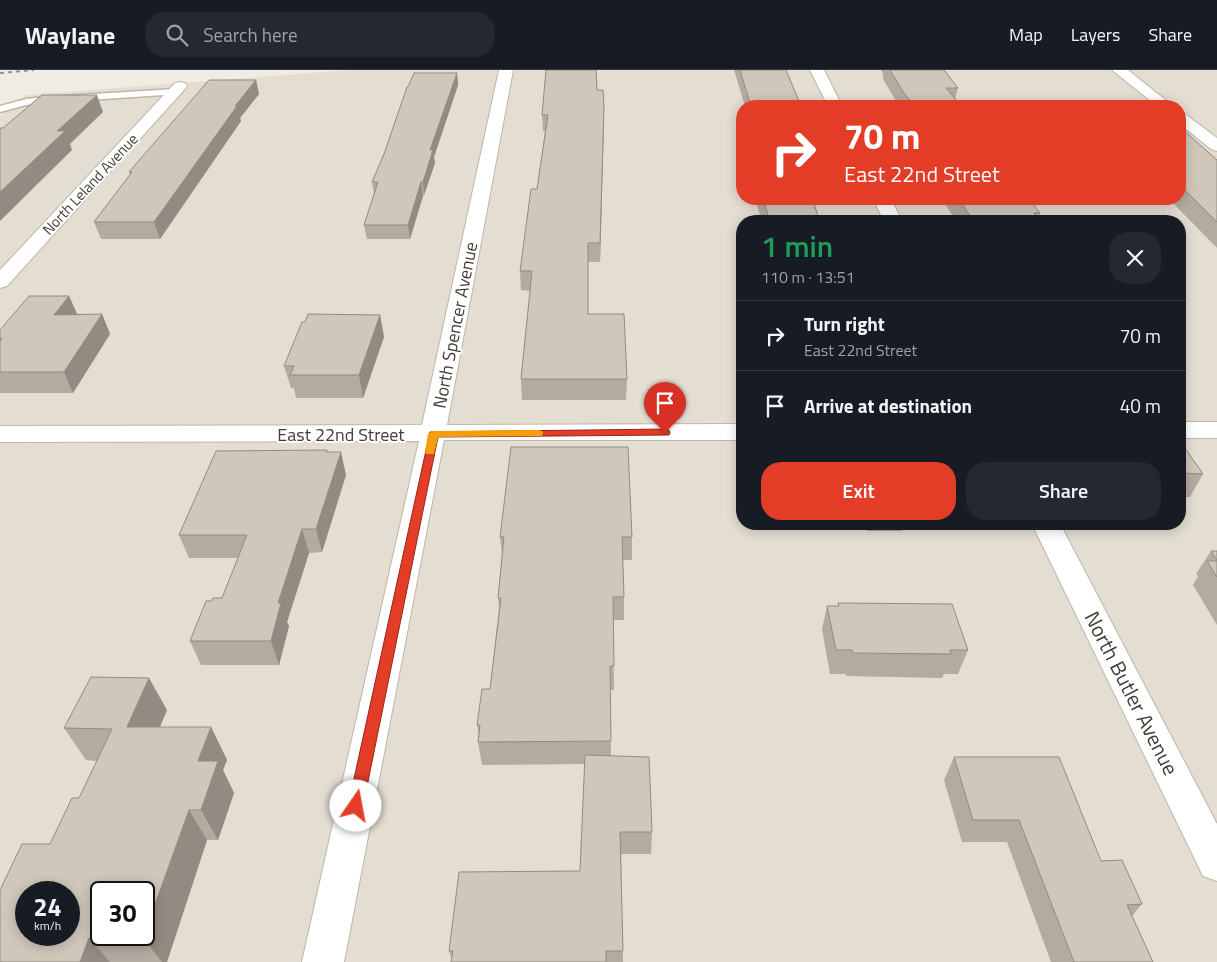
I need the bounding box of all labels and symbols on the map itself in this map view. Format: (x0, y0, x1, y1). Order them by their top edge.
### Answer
street label: North Leland Avenue (37, 128, 143, 240)
street label: North Spencer Avenue (426, 239, 484, 411)
pin (644, 382, 686, 433)
street label: East 22nd Street (277, 421, 405, 448)
street label: North Butler Avenue (1077, 605, 1187, 781)
position arrow (329, 779, 381, 831)
speed limit sign: 30 (90, 881, 155, 946)

